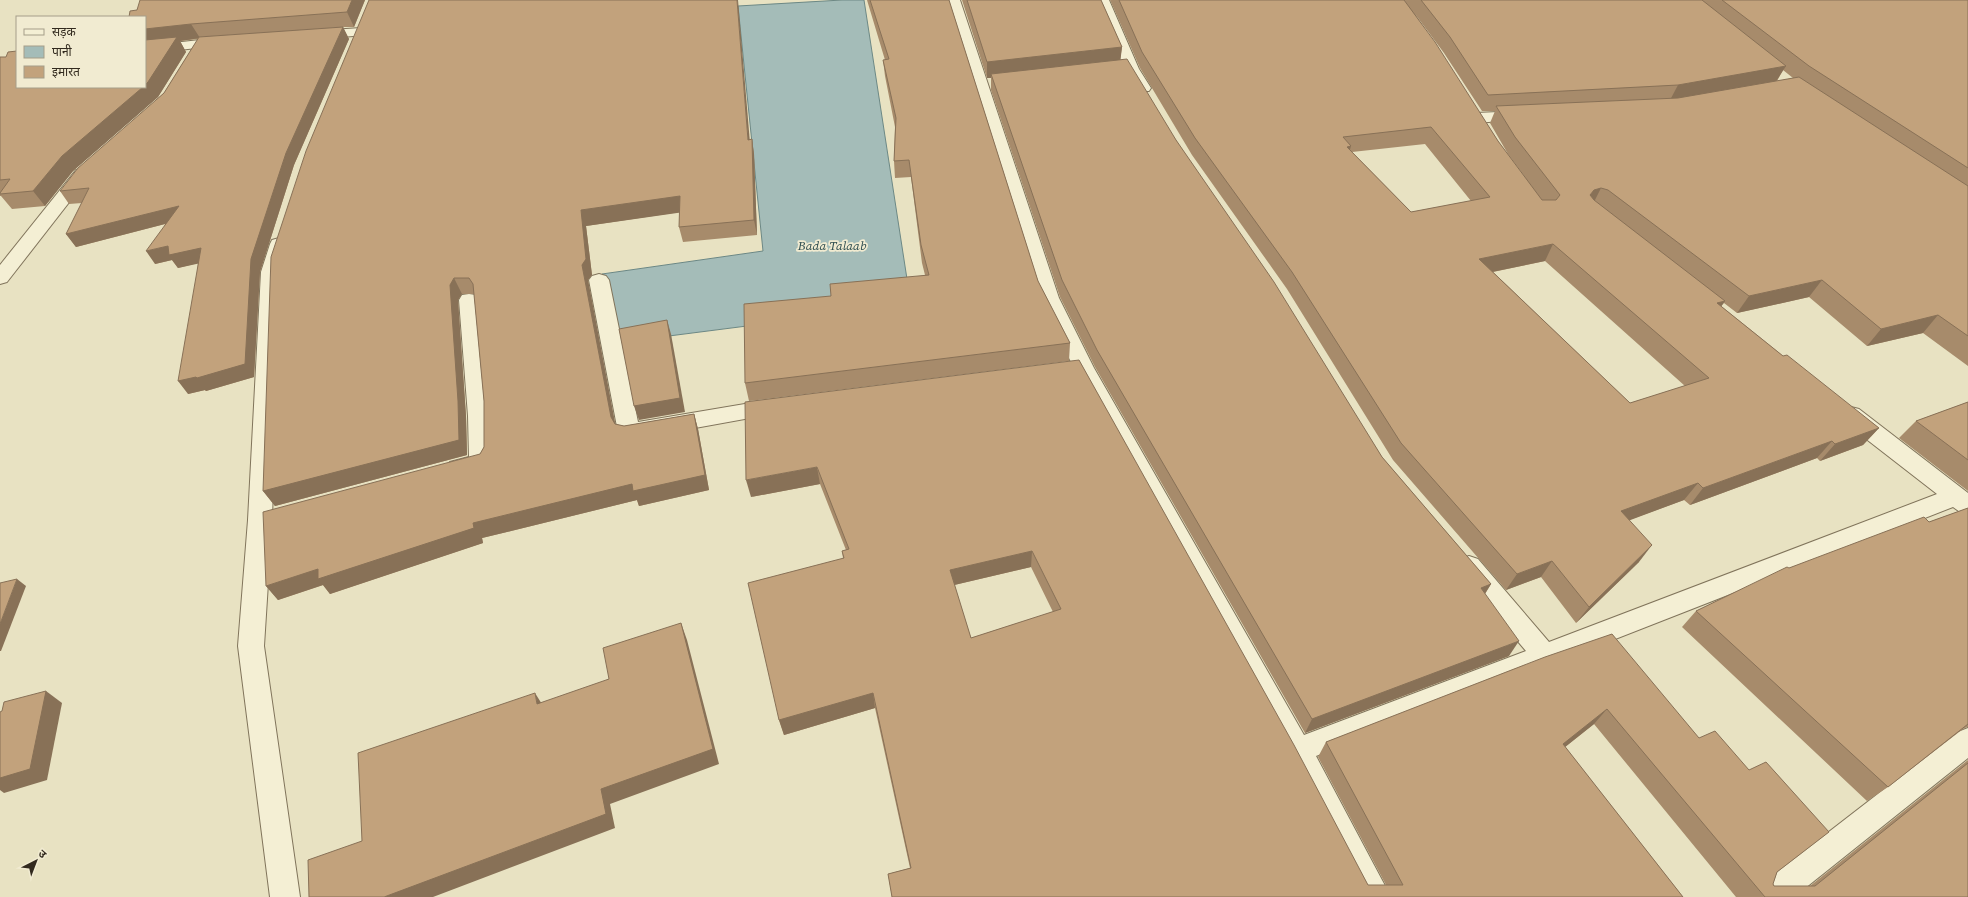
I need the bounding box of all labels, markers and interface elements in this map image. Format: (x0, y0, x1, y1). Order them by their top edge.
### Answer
legend (16, 16, 146, 88)
text: सड़क (52, 24, 77, 40)
text: पानी (52, 44, 73, 60)
text: इमारत (52, 64, 81, 80)
water label: Bada Talaab (797, 237, 867, 254)
north arrow (16, 841, 56, 881)
text: उ (35, 846, 50, 862)

